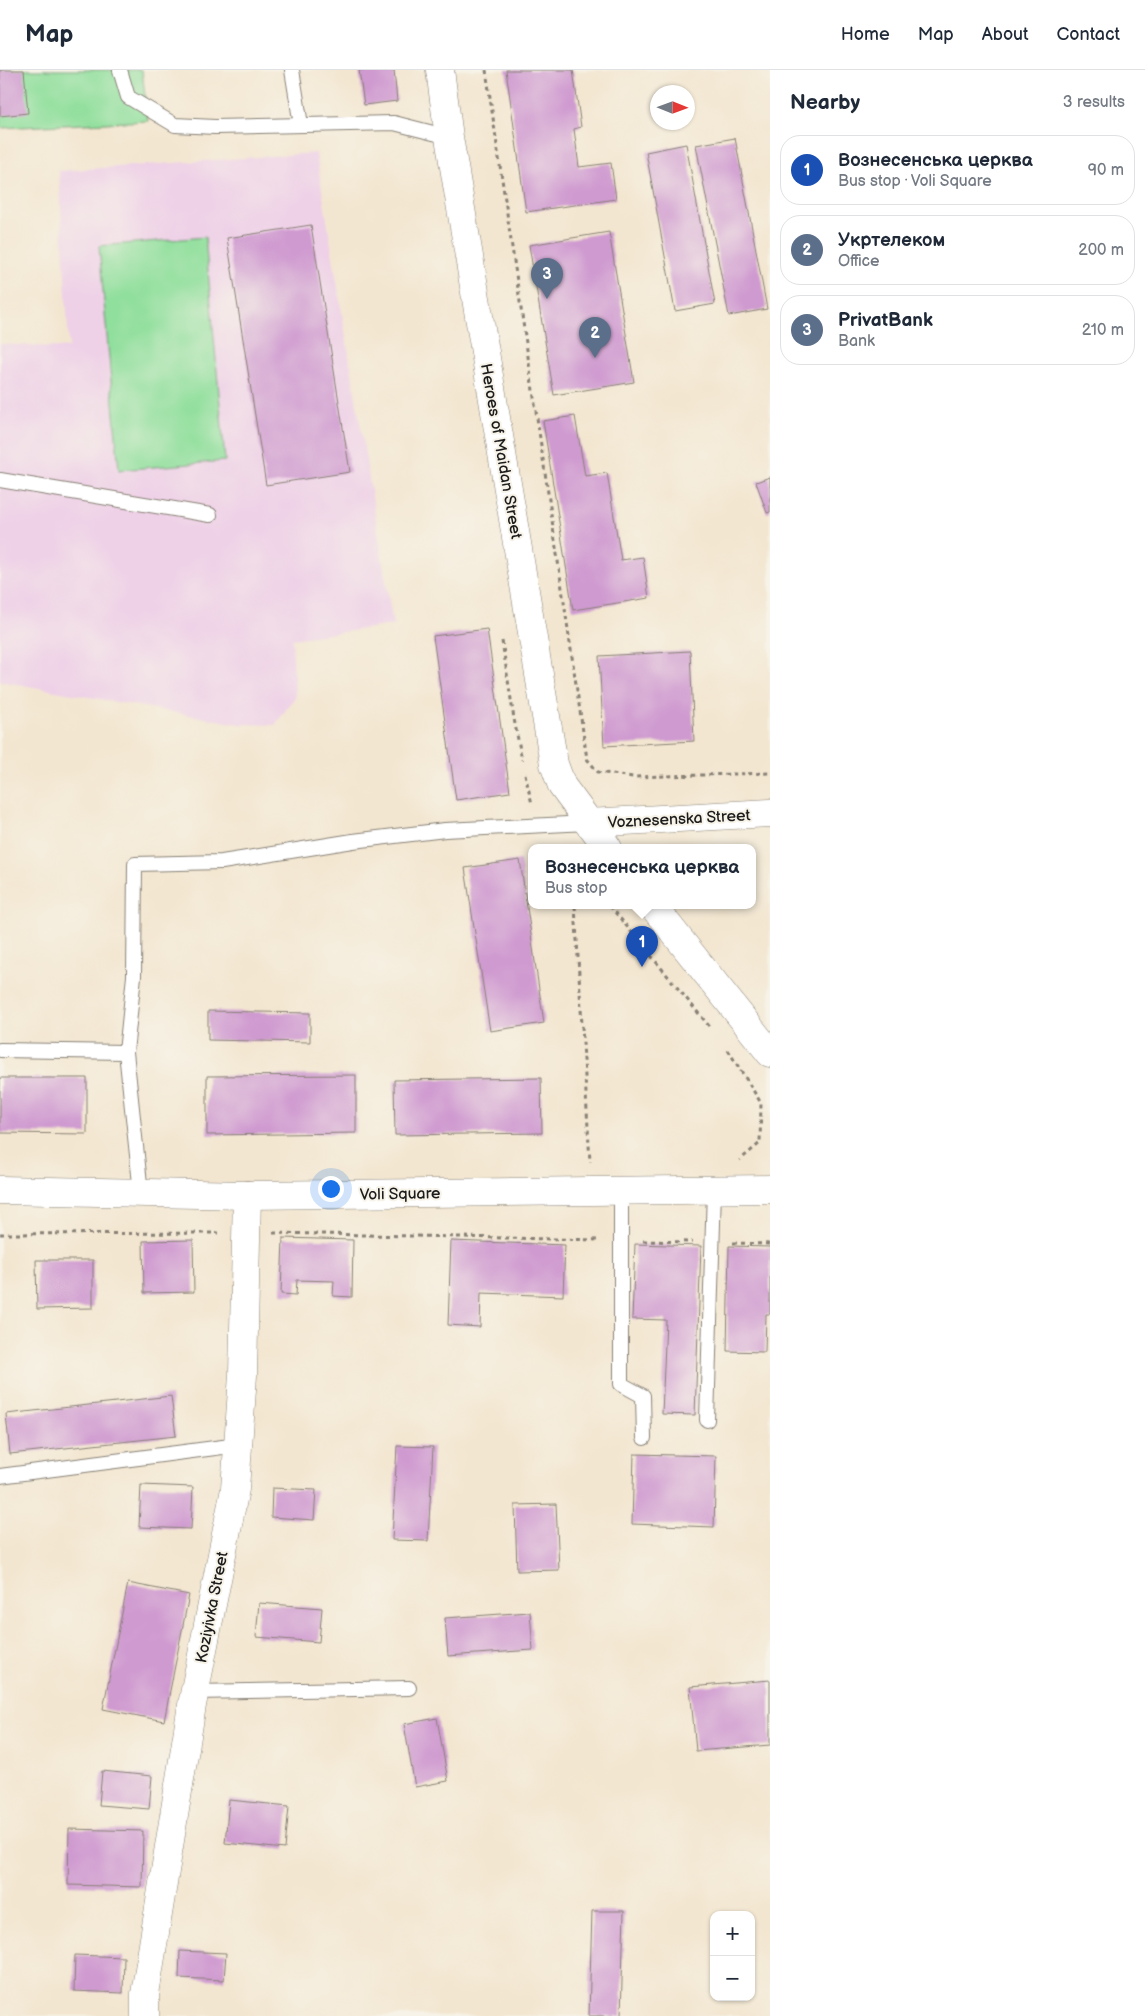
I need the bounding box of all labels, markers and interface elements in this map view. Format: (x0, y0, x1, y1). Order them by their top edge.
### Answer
text: Map (25, 20, 73, 49)
text: Home (841, 24, 890, 45)
text: Map (918, 24, 954, 45)
text: About (982, 24, 1029, 45)
text: Contact (1057, 24, 1120, 45)
north arrow (650, 85, 695, 130)
text: Nearby (790, 90, 860, 115)
text: 3 results (1063, 93, 1125, 112)
text: Вознесенська церква (838, 149, 1033, 172)
text: 1 (804, 161, 810, 180)
text: 90 m (1088, 161, 1124, 180)
text: Bus stop · Voli Square (838, 172, 992, 191)
text: Укртелеком (838, 229, 945, 252)
text: 2 (802, 241, 812, 260)
text: 200 m (1078, 241, 1124, 260)
text: Office (838, 252, 880, 271)
pin: 3 (531, 258, 563, 299)
text: PrivatBank (838, 309, 933, 332)
pin: 2 (579, 317, 611, 358)
text: 3 (802, 321, 812, 340)
text: 210 m (1082, 321, 1124, 340)
text: Bank (838, 332, 875, 351)
street label: Heroes of Maidan Street (476, 362, 525, 540)
street label: Voznesenska Street (607, 806, 751, 833)
popup (528, 844, 756, 909)
text: Вознесенська церква (545, 856, 739, 879)
text: Bus stop (545, 879, 607, 898)
pin: 1 (626, 926, 658, 967)
your location (318, 1176, 344, 1202)
street label: Voli Square (359, 1184, 441, 1205)
street label: Koziyivka Street (192, 1550, 233, 1665)
map controls (710, 1911, 755, 2001)
button: + (710, 1911, 755, 1956)
button: − (710, 1956, 755, 2001)

